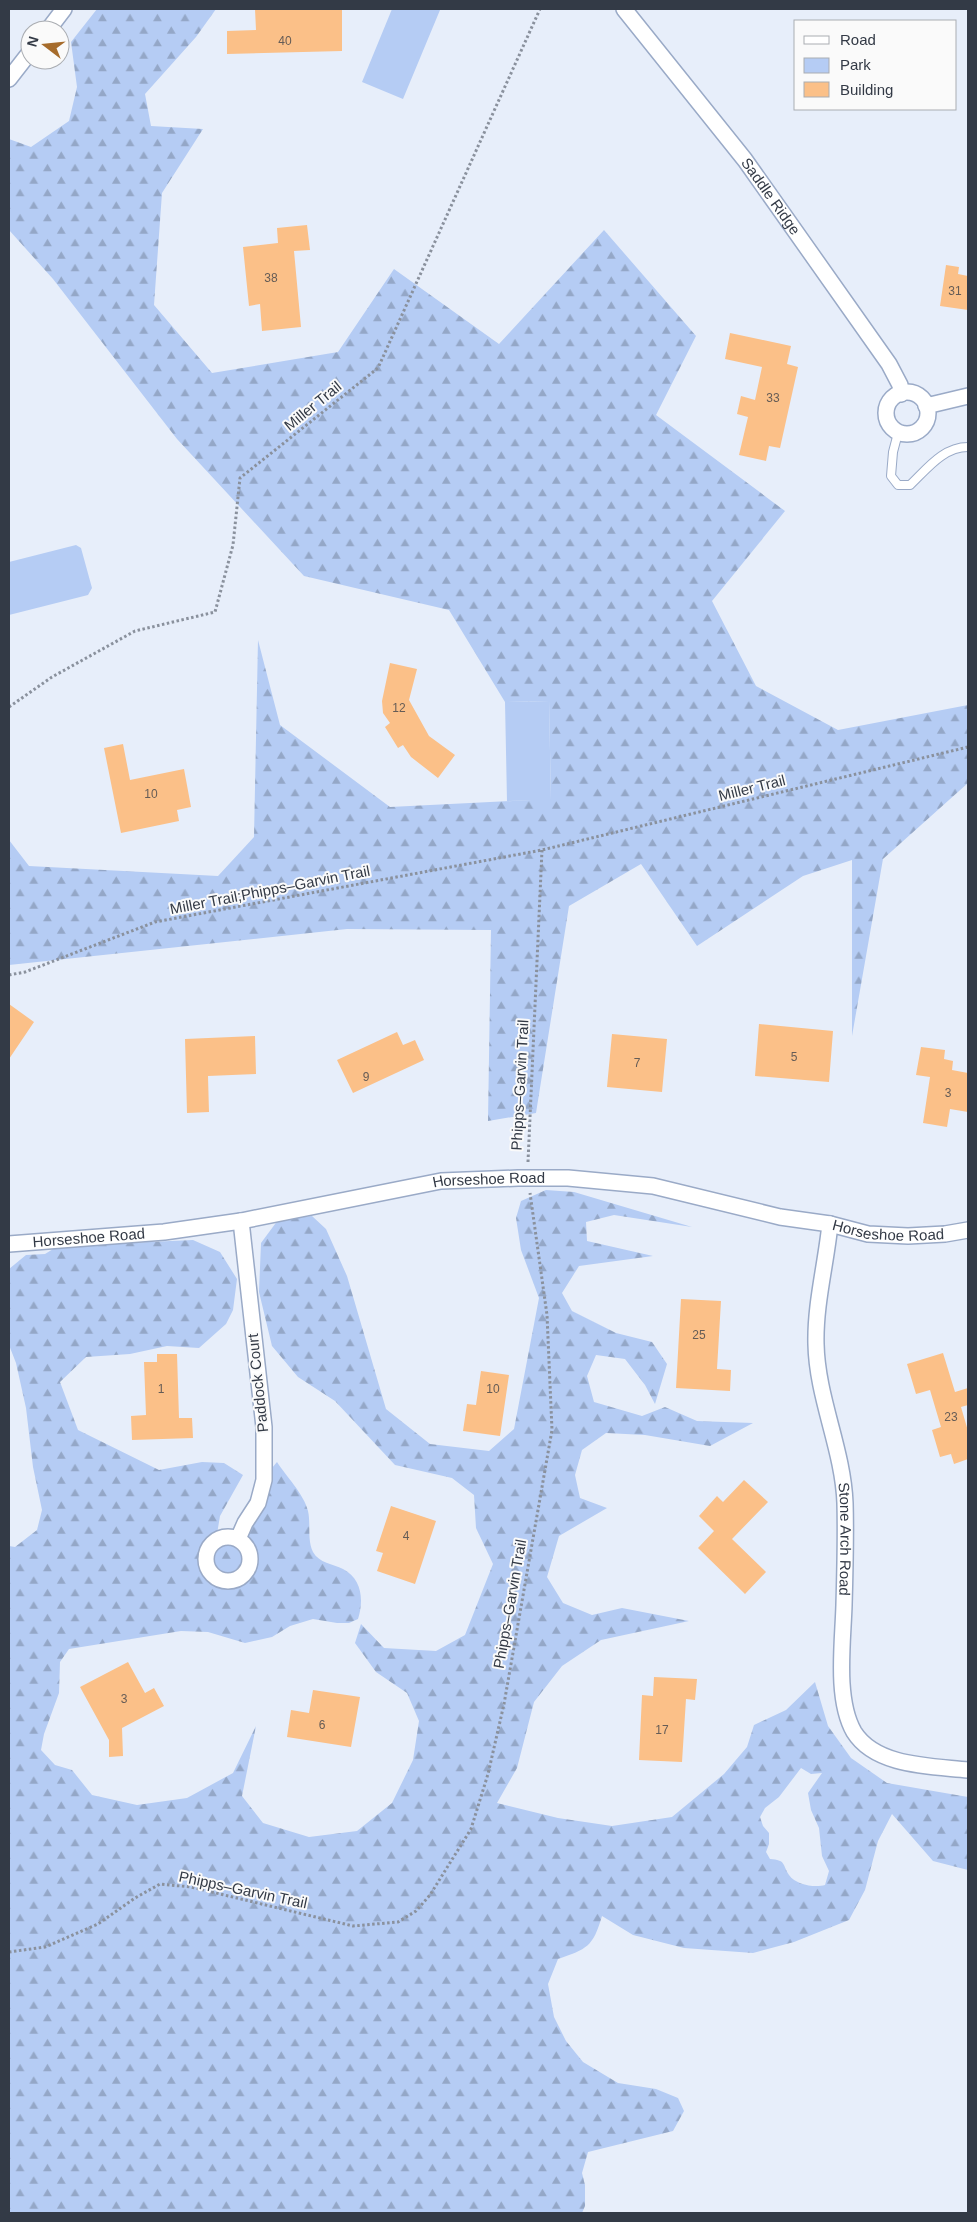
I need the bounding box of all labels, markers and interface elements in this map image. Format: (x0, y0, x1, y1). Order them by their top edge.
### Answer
north arrow (20, 20, 70, 70)
legend (794, 20, 957, 110)
text: Road (840, 31, 876, 48)
text: N (23, 34, 42, 48)
house number: 40 (278, 34, 292, 48)
text: Park (840, 56, 871, 73)
text: Building (840, 81, 893, 98)
street label: Saddle Ridge (738, 154, 804, 238)
house number: 38 (264, 271, 278, 285)
house number: 31 (948, 284, 962, 298)
street label: Miller Trail (281, 378, 345, 434)
house number: 33 (766, 391, 780, 405)
house number: 12 (392, 701, 406, 715)
street label: Miller Trail (717, 771, 787, 804)
house number: 10 (144, 787, 158, 801)
street label: Miller Trail;Phipps–Garvin Trail (168, 862, 371, 917)
street label: Phipps–Garvin Trail (508, 1019, 531, 1151)
house number: 5 (791, 1050, 798, 1064)
house number: 7 (634, 1056, 641, 1070)
house number: 9 (363, 1070, 370, 1084)
house number: 3 (945, 1086, 952, 1100)
street label: Horseshoe Road (431, 1169, 545, 1191)
street label: Horseshoe Road (831, 1216, 944, 1244)
street label: Horseshoe Road (32, 1225, 146, 1250)
house number: 25 (692, 1328, 706, 1342)
street label: Paddock Court (244, 1332, 271, 1433)
house number: 1 (158, 1382, 165, 1396)
house number: 10 (486, 1382, 500, 1396)
house number: 23 (944, 1410, 958, 1424)
street label: Stone Arch Road (835, 1481, 854, 1596)
house number: 4 (403, 1529, 410, 1543)
street label: Phipps–Garvin Trail (490, 1538, 529, 1670)
house number: 3 (121, 1692, 128, 1706)
house number: 6 (319, 1718, 326, 1732)
house number: 17 (655, 1723, 669, 1737)
street label: Phipps–Garvin Trail (177, 1868, 309, 1911)

